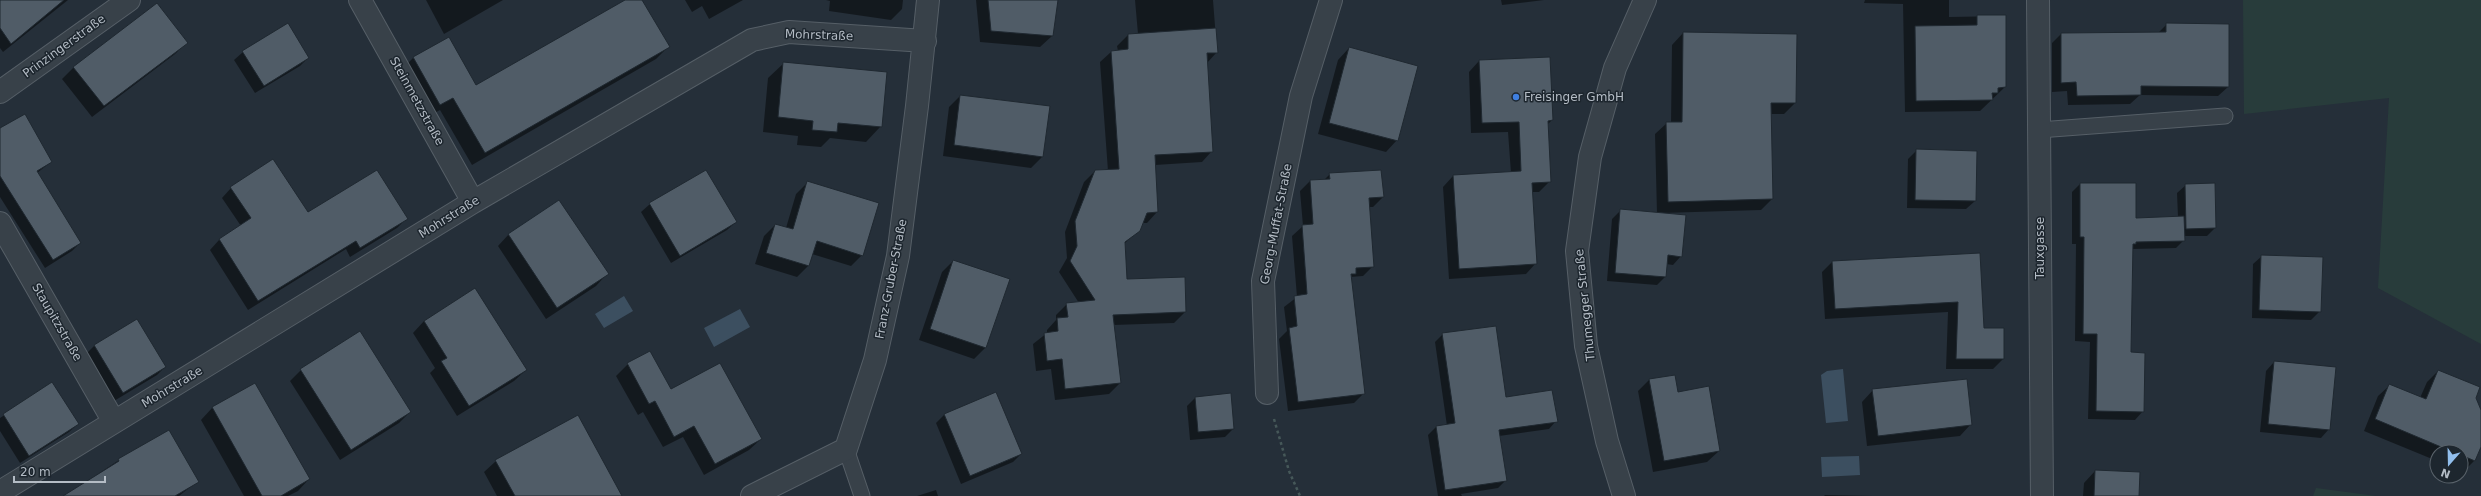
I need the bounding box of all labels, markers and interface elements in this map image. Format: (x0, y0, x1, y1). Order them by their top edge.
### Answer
street label: Prinzingerstraße (20, 11, 108, 81)
street label: Mohrstraße (785, 27, 853, 43)
street label: Steinmetzstraße (387, 54, 447, 148)
place label: Freisinger GmbH (1524, 90, 1624, 104)
marker: Freisinger GmbH (1511, 92, 1521, 102)
street label: Georg-Muffat-Straße (1257, 162, 1295, 286)
street label: Mohrstraße (416, 193, 482, 241)
street label: Tauxgasse (2033, 217, 2047, 280)
street label: Franz-Gruber-Straße (873, 218, 909, 340)
street label: Thumegger Straße (1572, 248, 1598, 363)
street label: Staupitzstraße (29, 281, 85, 363)
street label: Mohrstraße (139, 363, 205, 411)
north arrow (2429, 444, 2469, 484)
scale bar (14, 458, 105, 484)
text: 20 m (20, 465, 51, 479)
text: N (2439, 465, 2452, 481)

